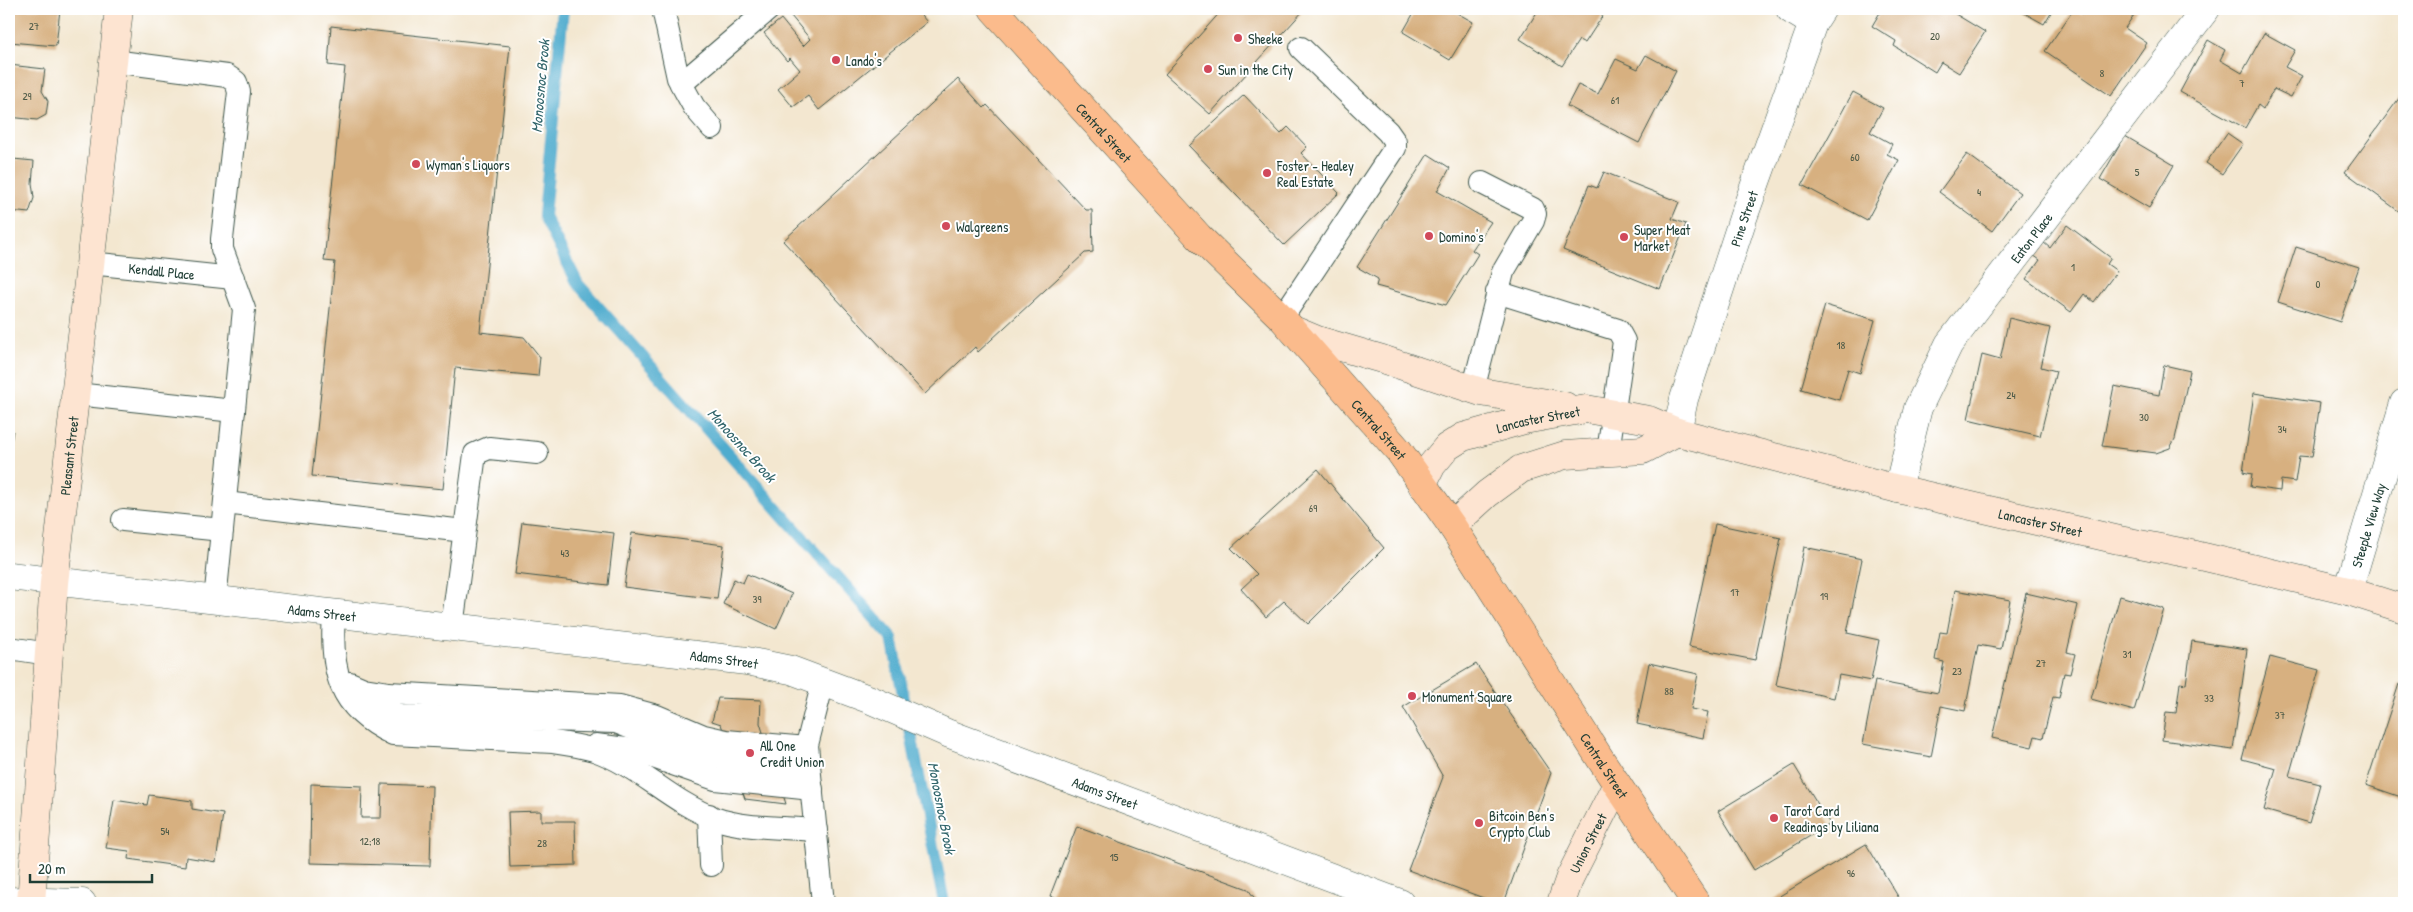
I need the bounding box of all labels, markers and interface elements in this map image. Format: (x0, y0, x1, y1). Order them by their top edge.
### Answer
house number: 27 (29, 19, 39, 33)
place label: Sheeke (1248, 29, 1283, 48)
house number: 20 (1930, 29, 1940, 43)
marker: Sheeke (1232, 32, 1244, 44)
water label: Monoosnoc Brook (525, 37, 555, 133)
place label: Lando's (846, 51, 882, 70)
marker: Lando's (830, 54, 842, 66)
place label: Sun in the City (1218, 60, 1293, 80)
marker: Sun in the City (1202, 63, 1214, 75)
house number: 8 (2100, 66, 2105, 80)
house number: 7 (2239, 76, 2245, 90)
house number: 29 (22, 89, 32, 103)
house number: 61 (1611, 93, 1619, 107)
street label: Central Street (1072, 98, 1137, 166)
house number: 60 (1850, 150, 1860, 164)
place label: Wyman's Liquors (426, 155, 510, 175)
place label: Foster - Healey Real Estate (1276, 156, 1354, 191)
marker: Wyman's Liquors (410, 158, 422, 170)
house number: 5 (2135, 165, 2140, 179)
marker: Foster - Healey Real Estate (1261, 167, 1273, 179)
house number: 4 (1977, 185, 1981, 199)
street label: Pine Street (1725, 188, 1762, 248)
street label: Eaton Place (2005, 208, 2057, 266)
place label: Walgreens (956, 217, 1008, 237)
marker: Walgreens (940, 220, 952, 232)
place label: Super Meat Market (1634, 220, 1691, 255)
place label: Domino's (1439, 227, 1484, 246)
marker: Domino's (1423, 230, 1435, 242)
marker: Super Meat Market (1618, 231, 1630, 243)
street label: Kendall Place (128, 258, 196, 283)
house number: 1 (2071, 260, 2075, 274)
house number: 0 (2316, 277, 2321, 291)
house number: 18 (1837, 338, 1846, 352)
house number: 24 (2006, 388, 2016, 402)
street label: Central Street (1348, 395, 1412, 463)
street label: Lancaster Street (1494, 401, 1581, 437)
water label: Monoosnoc Brook (703, 403, 782, 488)
house number: 30 (2139, 410, 2149, 424)
street label: Pleasant Street (55, 415, 82, 496)
house number: 34 (2277, 422, 2287, 436)
street label: Steeple View Way (2346, 480, 2390, 569)
house number: 69 (1309, 501, 1317, 515)
street label: Lancaster Street (1997, 503, 2084, 541)
house number: 43 (560, 546, 570, 560)
house number: 17 (1730, 585, 1740, 599)
house number: 19 (1820, 589, 1828, 603)
house number: 39 (753, 592, 761, 606)
street label: Adams Street (287, 599, 357, 625)
street label: Adams Street (689, 645, 760, 673)
house number: 31 (2123, 647, 2131, 661)
house number: 27 (2036, 656, 2046, 670)
house number: 23 (1952, 664, 1962, 678)
house number: 88 (1664, 684, 1674, 698)
place label: Monument Square (1422, 687, 1513, 707)
marker: Monument Square (1406, 690, 1418, 702)
house number: 33 (2204, 691, 2214, 705)
house number: 37 (2275, 708, 2285, 722)
street label: Central Street (1576, 729, 1633, 802)
place label: All One Credit Union (760, 736, 824, 771)
marker: All One Credit Union (744, 747, 756, 759)
water label: Monoosnoc Brook (923, 760, 962, 858)
street label: Adams Street (1070, 771, 1141, 813)
place label: Tarot Card Readings by Liliana (1784, 801, 1879, 837)
place label: Bitcoin Ben's Crypto Club (1489, 806, 1555, 842)
street label: Union Street (1564, 809, 1611, 876)
marker: Tarot Card Readings by Liliana (1768, 812, 1780, 824)
marker: Bitcoin Ben's Crypto Club (1473, 817, 1485, 829)
house number: 54 (161, 824, 169, 838)
house number: 12;18 (360, 834, 380, 848)
house number: 28 (537, 836, 547, 850)
house number: 15 (1110, 850, 1119, 864)
scale bar (30, 852, 152, 884)
text: 20 m (38, 858, 65, 879)
house number: 96 (1847, 866, 1856, 880)

